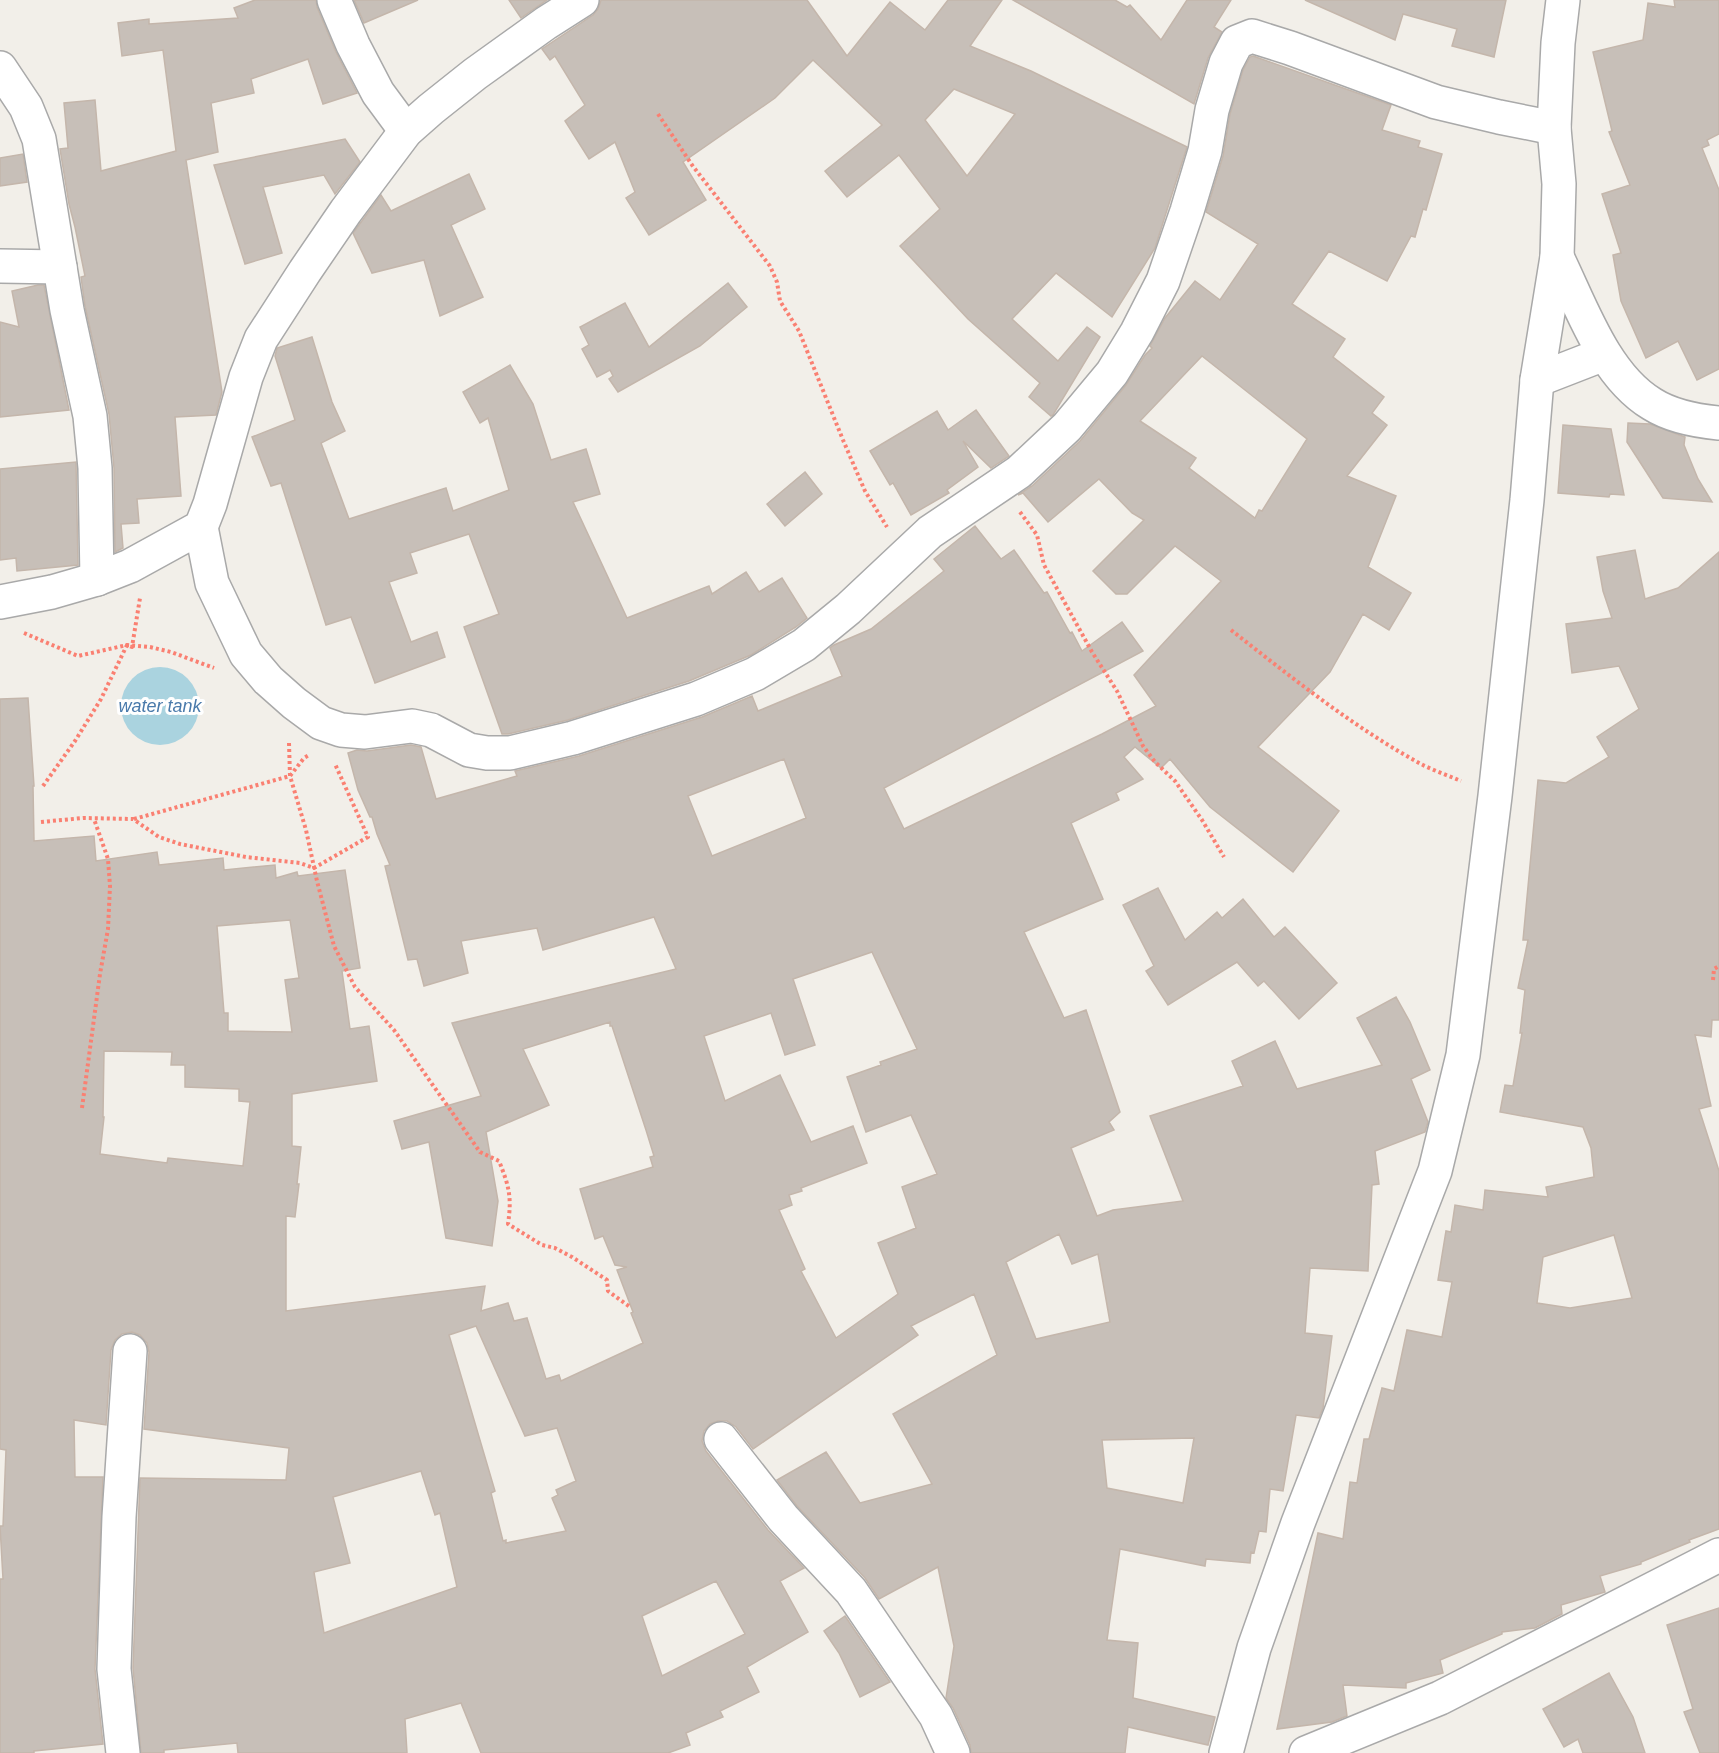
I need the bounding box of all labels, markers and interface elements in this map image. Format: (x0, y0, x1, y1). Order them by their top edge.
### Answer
water label: water tank (118, 696, 203, 716)

